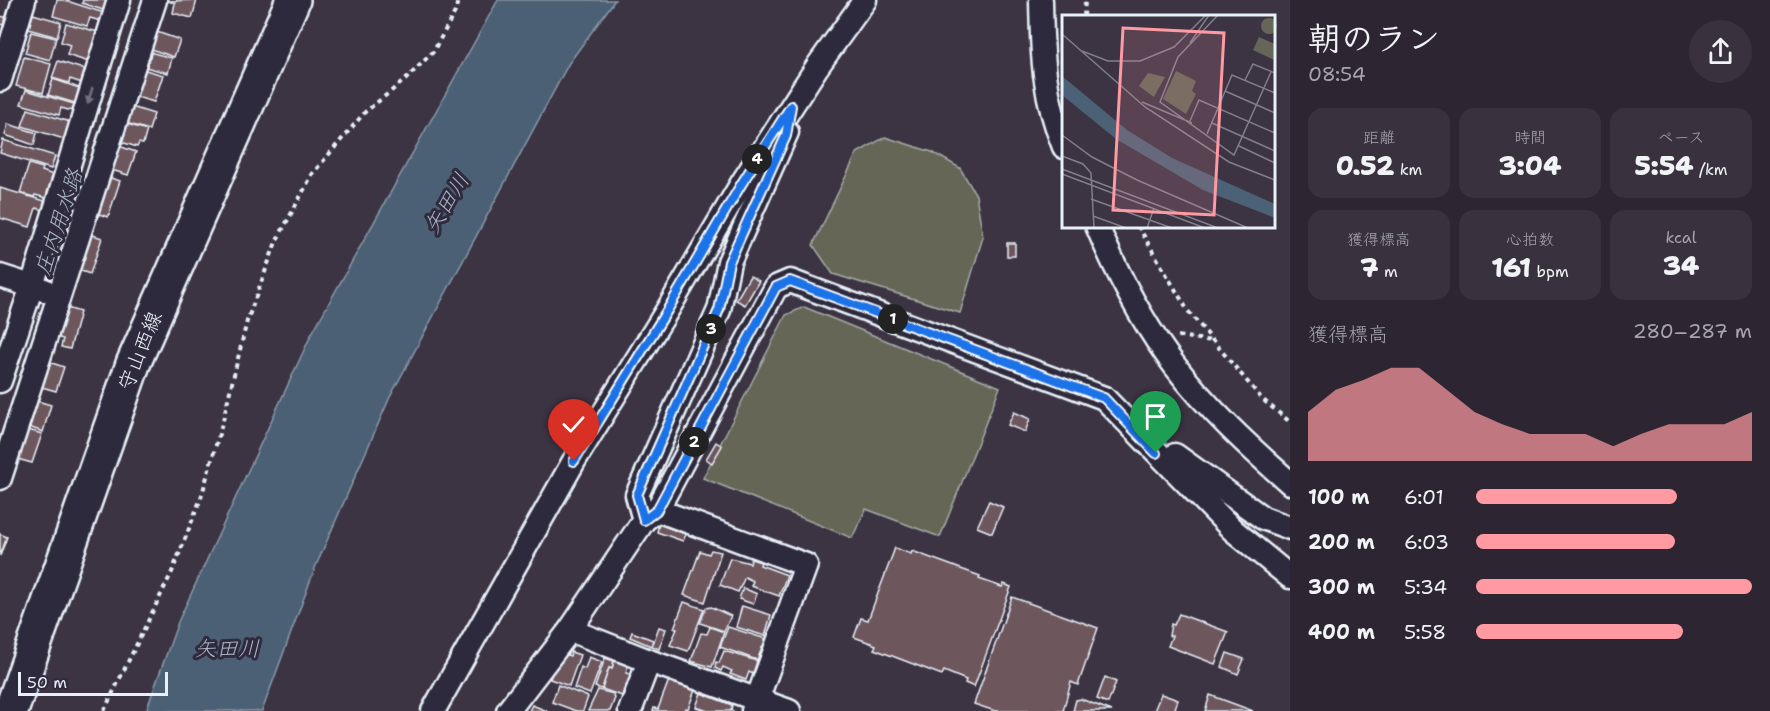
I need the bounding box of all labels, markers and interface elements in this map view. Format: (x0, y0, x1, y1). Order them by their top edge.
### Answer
inset map (1062, 15, 1275, 228)
text: 朝のラン (1308, 16, 1440, 61)
button: share (1689, 20, 1752, 83)
text: 08:54 (1308, 61, 1366, 87)
one-way arrow (85, 87, 94, 105)
text: 距離 (1363, 127, 1395, 148)
text: 時間 (1514, 127, 1546, 148)
text: ペース (1657, 127, 1705, 148)
pin: 4 (742, 144, 772, 174)
text: 4 (751, 148, 763, 169)
text: 0.52 (1336, 148, 1394, 183)
text: 3:04 (1499, 148, 1561, 183)
text: 5:54 (1634, 148, 1694, 183)
text: km (1394, 159, 1422, 180)
text: /km (1694, 159, 1728, 180)
water label: 庄内用水路 (28, 163, 90, 279)
water label: 矢田川 (417, 167, 476, 239)
text: kcal (1665, 227, 1697, 248)
text: 獲得標高 (1347, 229, 1411, 250)
text: 心拍数 (1506, 229, 1554, 250)
text: 34 (1663, 248, 1699, 283)
text: 7 (1360, 250, 1378, 285)
text: 161 (1491, 250, 1531, 285)
text: m (1378, 261, 1398, 282)
text: bpm (1531, 261, 1569, 282)
pin: 1 (878, 304, 908, 334)
street label: 守山西線 (111, 307, 169, 395)
text: 1 (889, 308, 897, 329)
pin: 3 (696, 314, 726, 344)
text: 3 (705, 318, 717, 339)
text: 280–287 m (1633, 318, 1752, 344)
text: 獲得標高 (1308, 321, 1388, 347)
pin (1130, 391, 1181, 453)
pin (548, 399, 599, 461)
icon: arrive (1139, 400, 1172, 433)
icon: check (557, 408, 590, 441)
pin: 2 (679, 427, 709, 457)
text: 2 (688, 431, 700, 452)
text: 100 m (1308, 484, 1370, 510)
text: 6:01 (1404, 484, 1444, 510)
text: 200 m (1308, 529, 1375, 555)
text: 6:03 (1404, 529, 1449, 555)
text: 300 m (1308, 574, 1375, 600)
text: 5:34 (1404, 574, 1447, 600)
text: 400 m (1308, 619, 1375, 645)
text: 5:58 (1404, 619, 1446, 645)
water label: 矢田川 (194, 634, 260, 663)
scale bar (18, 669, 168, 696)
text: 50 m (27, 672, 67, 693)

